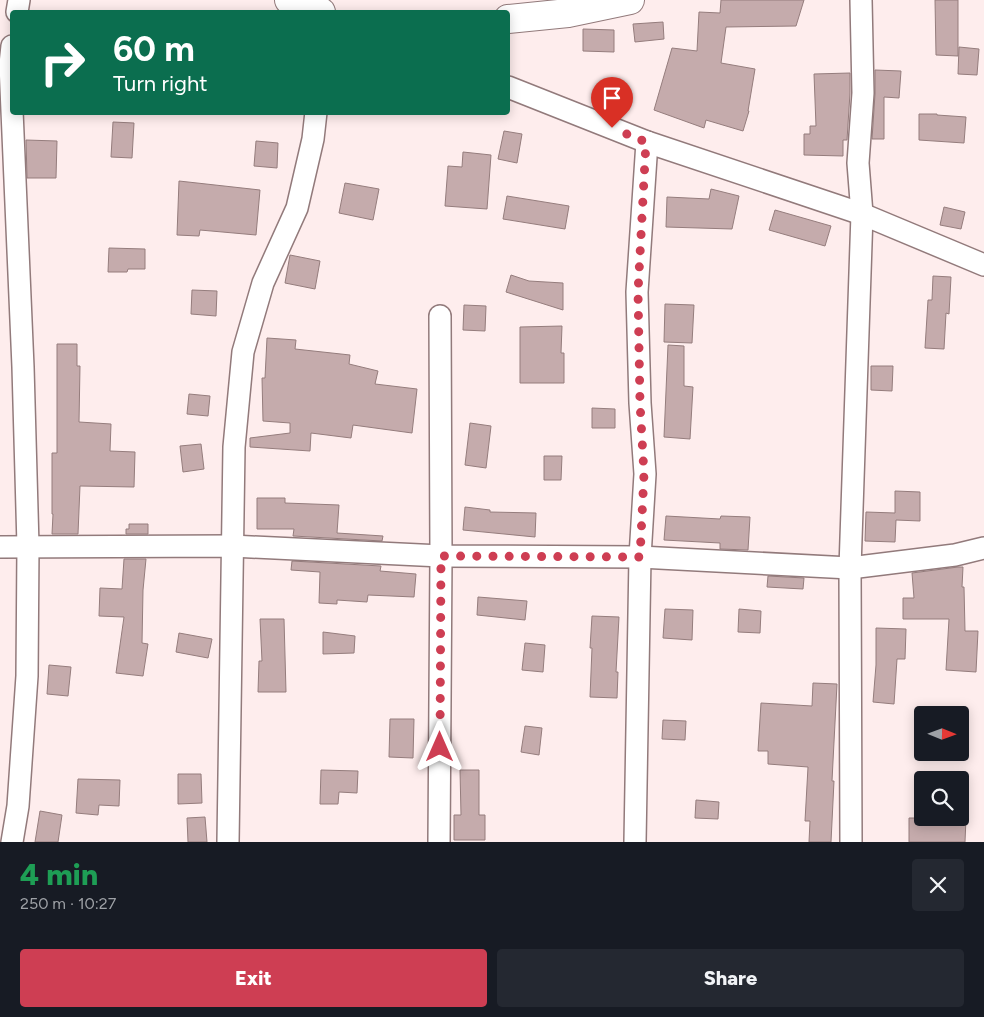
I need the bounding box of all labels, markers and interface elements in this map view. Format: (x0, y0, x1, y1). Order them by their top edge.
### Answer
text: 60 m (113, 28, 195, 70)
icon: right (30, 30, 95, 95)
text: Turn right (113, 70, 208, 97)
pin (591, 77, 633, 128)
icon: arrive (598, 84, 626, 112)
north arrow (914, 706, 969, 761)
map controls (914, 706, 969, 826)
position arrow (413, 720, 465, 772)
button: search (914, 771, 969, 826)
text: 4 min (20, 856, 98, 893)
button: close (912, 859, 964, 911)
text: 250 m · 10:27 (20, 894, 116, 913)
button: Exit (20, 949, 487, 1007)
button: Share (497, 949, 964, 1007)

